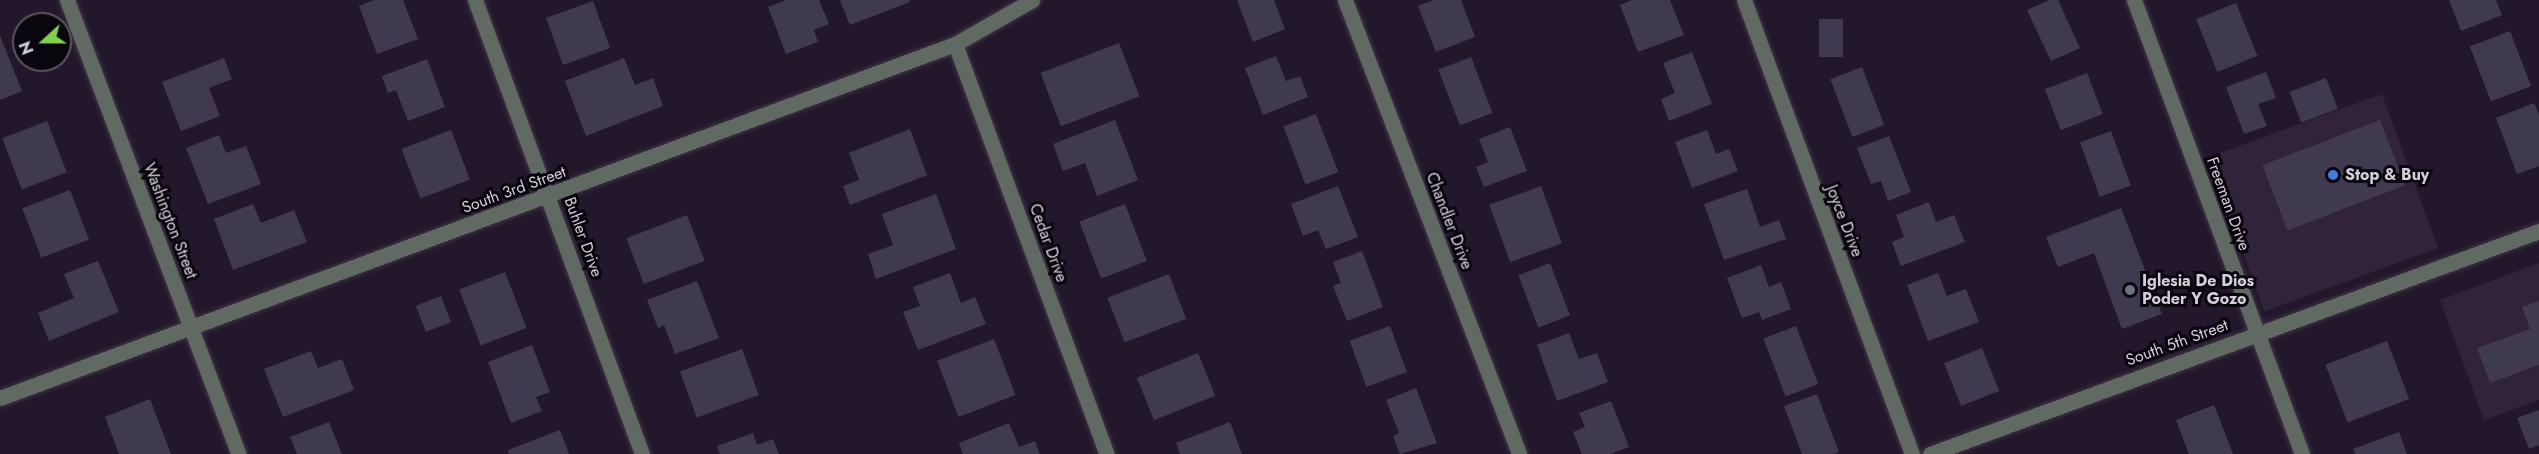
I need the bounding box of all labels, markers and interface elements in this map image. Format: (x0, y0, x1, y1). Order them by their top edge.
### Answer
north arrow (12, 12, 72, 72)
text: N (14, 38, 40, 58)
street label: Freeman Drive (2202, 155, 2254, 253)
street label: Washington Street (139, 160, 201, 282)
street label: South 3rd Street (459, 162, 569, 218)
place label: Stop & Buy (2345, 165, 2429, 185)
marker: Stop & Buy (2326, 168, 2340, 182)
street label: Chandler Drive (1422, 170, 1476, 272)
street label: Joyce Drive (1822, 182, 1866, 260)
street label: Buhler Drive (560, 194, 606, 280)
street label: Cedar Drive (1025, 201, 1071, 285)
place label: Iglesia De Dios Poder Y Gozo (2142, 271, 2254, 309)
marker: Iglesia De Dios Poder Y Gozo (2123, 283, 2137, 297)
street label: South 5th Street (2123, 316, 2231, 370)

